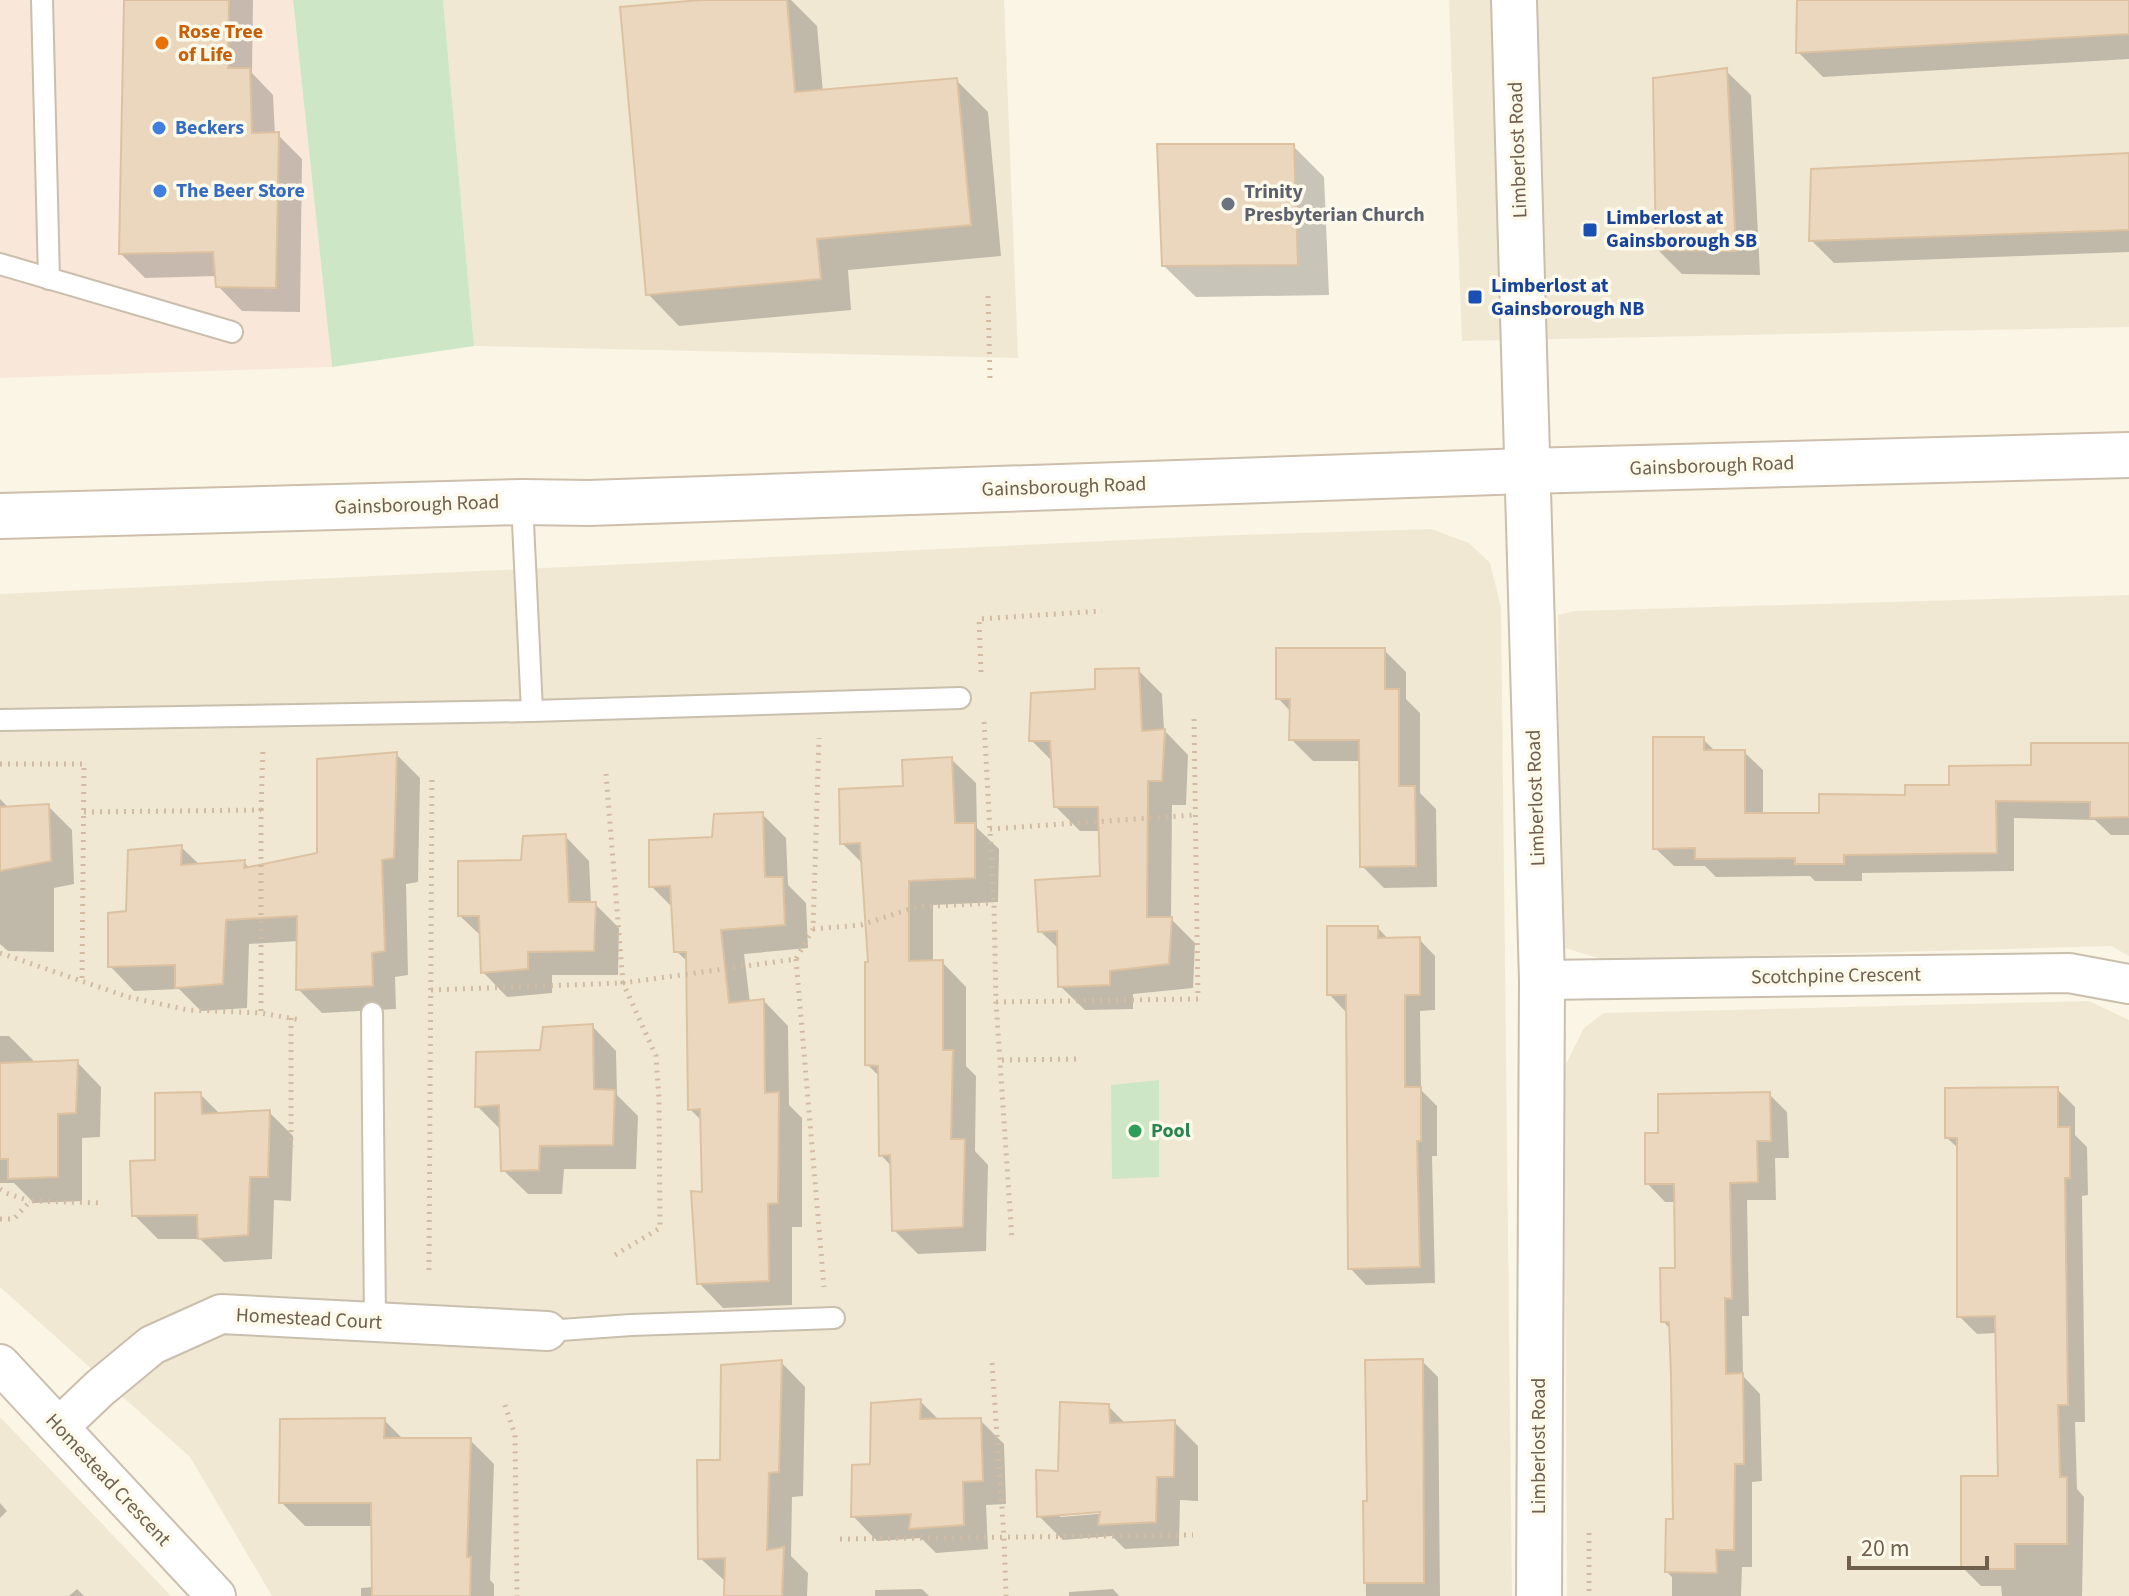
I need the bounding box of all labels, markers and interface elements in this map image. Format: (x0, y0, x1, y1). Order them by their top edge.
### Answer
place label: Rose Tree of Life (178, 18, 263, 69)
marker: Rose Tree of Life (153, 34, 171, 52)
street label: Limberlost Road (1502, 81, 1534, 219)
place label: Beckers (175, 114, 244, 142)
marker: Beckers (150, 119, 168, 137)
place label: The Beer Store (176, 177, 305, 205)
place label: Trinity Presbyterian Church (1244, 178, 1425, 229)
marker: The Beer Store (151, 182, 169, 200)
marker: Trinity Presbyterian Church (1219, 195, 1237, 213)
place label: Limberlost at Gainsborough SB (1606, 204, 1757, 255)
marker: Limberlost at Gainsborough SB (1581, 221, 1599, 239)
place label: Limberlost at Gainsborough NB (1491, 272, 1644, 323)
marker: Limberlost at Gainsborough NB (1466, 288, 1484, 306)
street label: Gainsborough Road (1629, 449, 1795, 483)
street label: Gainsborough Road (981, 470, 1147, 504)
street label: Gainsborough Road (334, 488, 500, 522)
street label: Limberlost Road (1520, 729, 1552, 867)
street label: Scotchpine Crescent (1751, 961, 1921, 991)
place label: Pool (1151, 1117, 1191, 1145)
marker: Pool (1126, 1122, 1144, 1140)
street label: Homestead Court (235, 1301, 383, 1337)
street label: Limberlost Road (1525, 1378, 1553, 1514)
street label: Homestead Crescent (39, 1407, 177, 1553)
scale bar (1849, 1520, 1987, 1570)
text: 20 m (1861, 1531, 1910, 1566)

